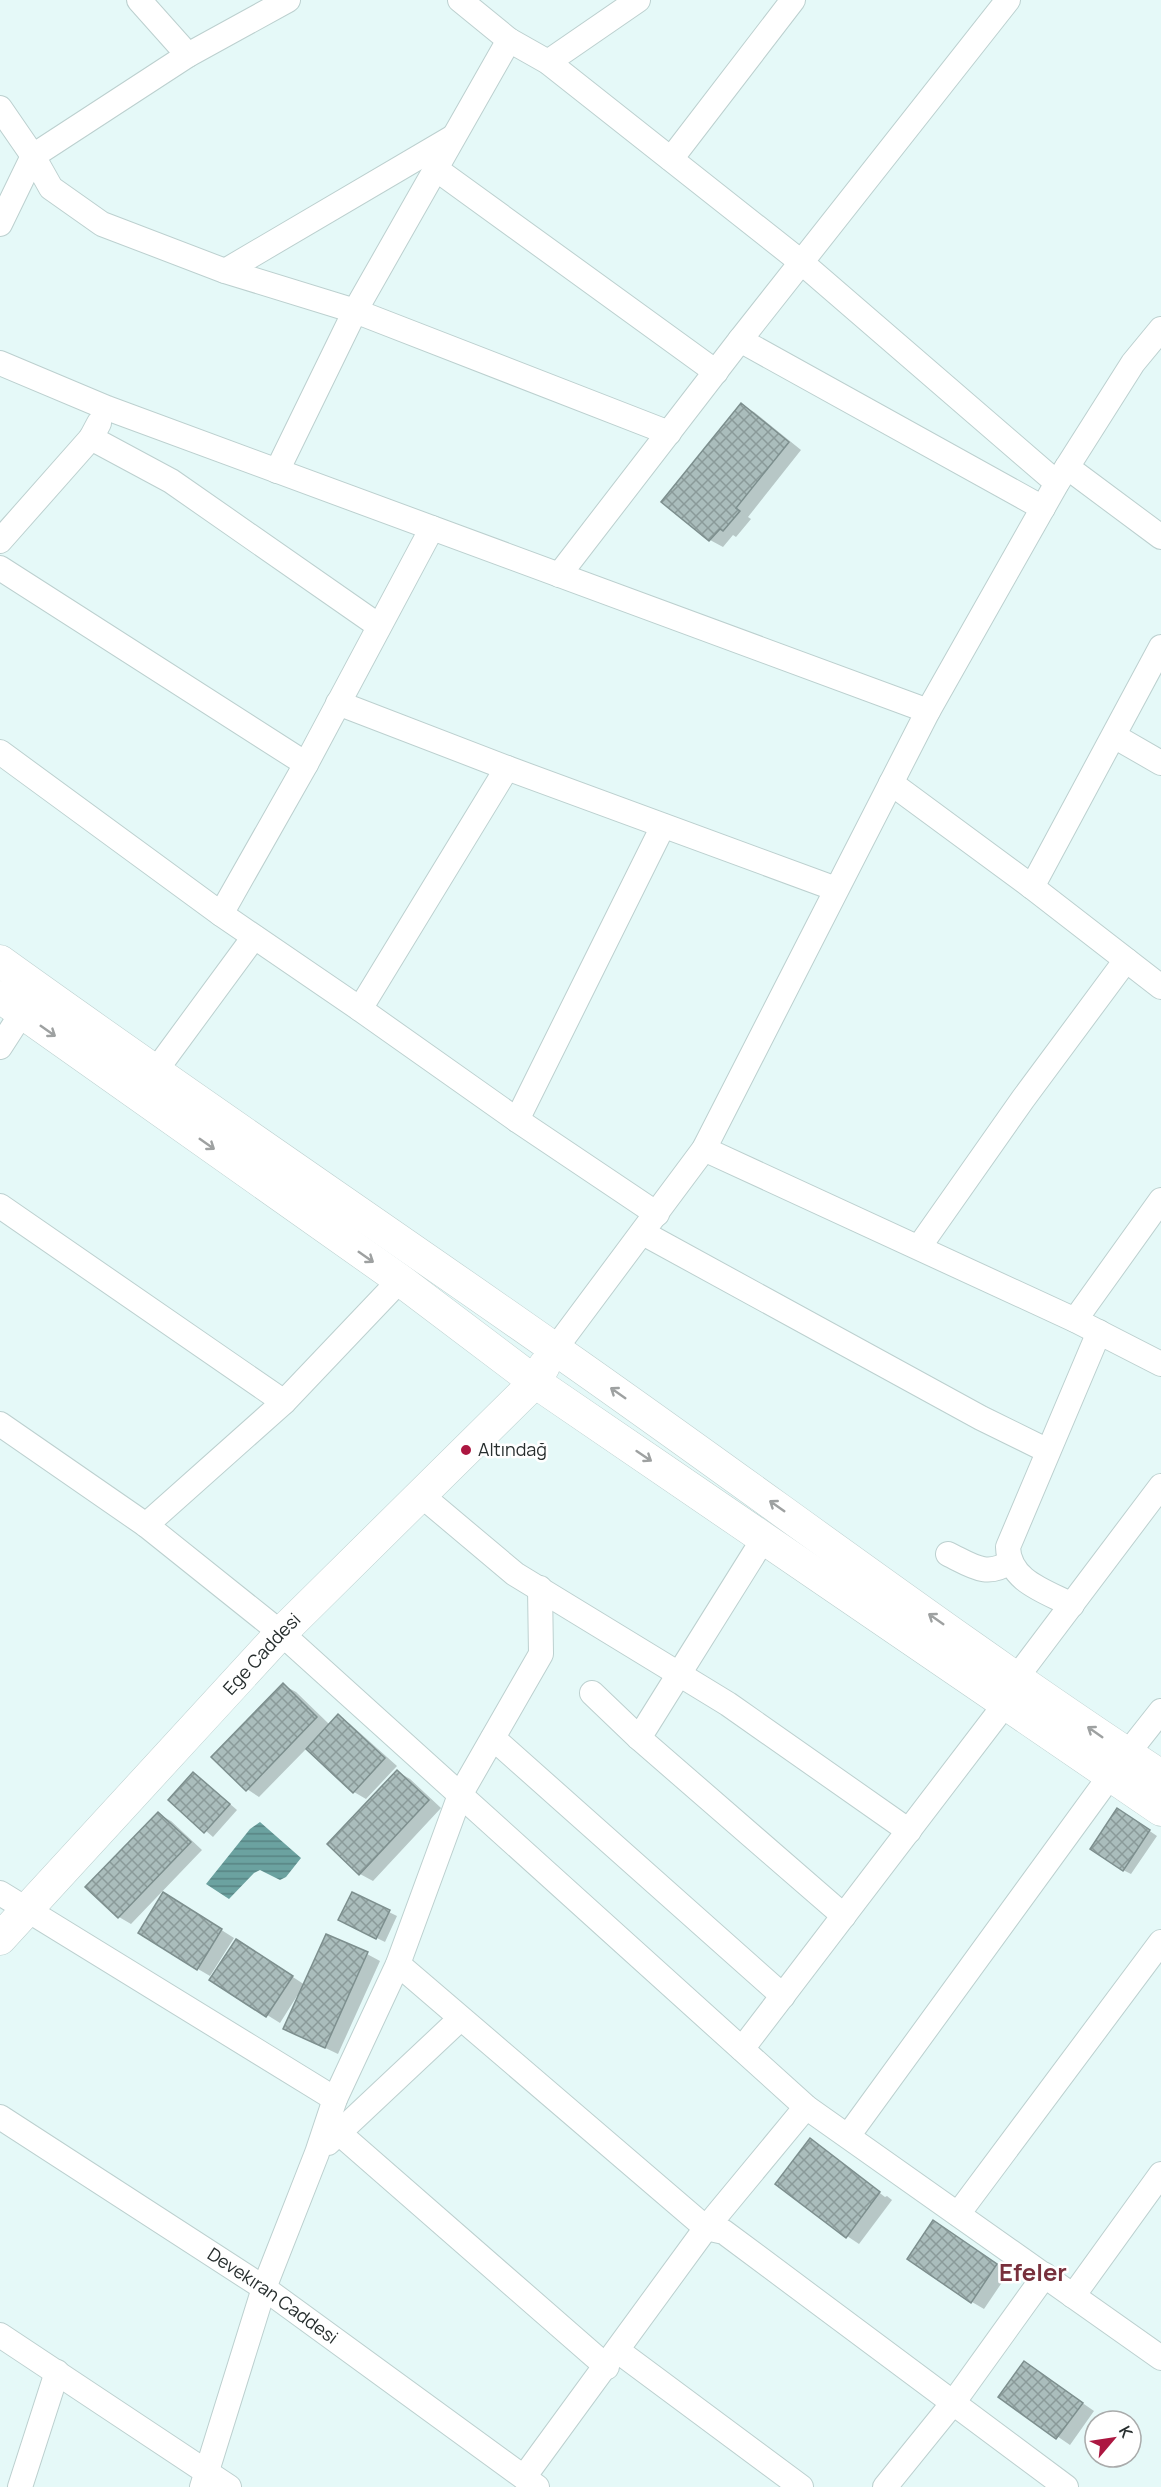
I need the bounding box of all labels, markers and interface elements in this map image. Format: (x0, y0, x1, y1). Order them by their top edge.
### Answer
one-way arrow (39, 1025, 55, 1037)
one-way arrow (198, 1138, 214, 1150)
one-way arrow (357, 1251, 373, 1263)
one-way arrow (610, 1387, 626, 1399)
place label: Altındağ (478, 1437, 547, 1461)
marker: Altındağ (459, 1443, 473, 1457)
one-way arrow (635, 1450, 651, 1462)
one-way arrow (769, 1500, 785, 1512)
street label: Ege Caddesi (217, 1607, 305, 1700)
one-way arrow (928, 1613, 944, 1625)
one-way arrow (1088, 1726, 1104, 1738)
street label: Devekıran Caddesi (203, 2242, 343, 2349)
district label: Efeler (999, 2255, 1067, 2288)
north arrow (1083, 2409, 1143, 2469)
text: K (1114, 2422, 1139, 2442)

